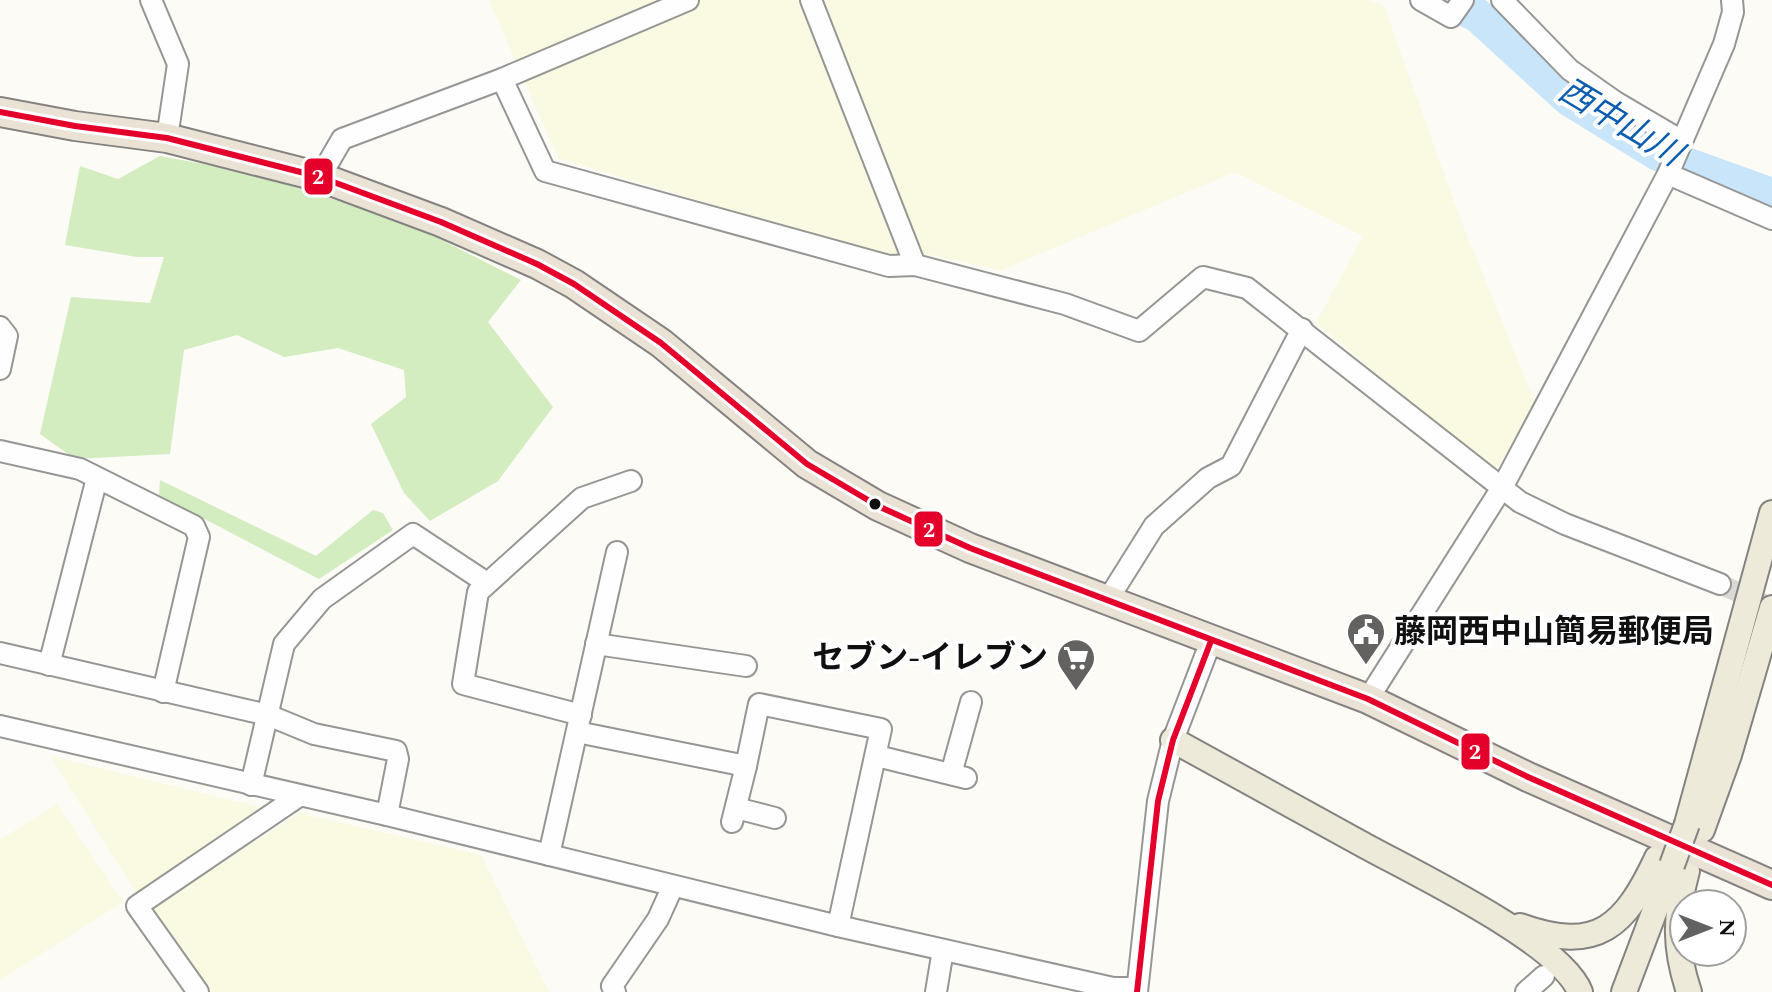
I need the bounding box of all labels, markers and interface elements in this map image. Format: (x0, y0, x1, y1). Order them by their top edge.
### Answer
water label: 西中山川 (1548, 66, 1694, 182)
line badge: 2 (303, 157, 334, 196)
text: 2 (312, 161, 324, 194)
unlabelled marker (867, 496, 883, 512)
line badge: 2 (913, 510, 944, 548)
text: 2 (923, 514, 935, 547)
place label: 藤岡西中山簡易郵便局 (1394, 608, 1714, 657)
public building icon: 藤岡西中山簡易郵便局 (1345, 611, 1387, 666)
place label: セブン-イレブン (812, 634, 1048, 683)
supermarket icon: セブン-イレブン (1055, 637, 1097, 692)
line badge: 2 (1460, 732, 1491, 771)
text: 2 (1469, 736, 1481, 769)
north arrow (1668, 888, 1748, 968)
text: N (1710, 919, 1743, 937)

